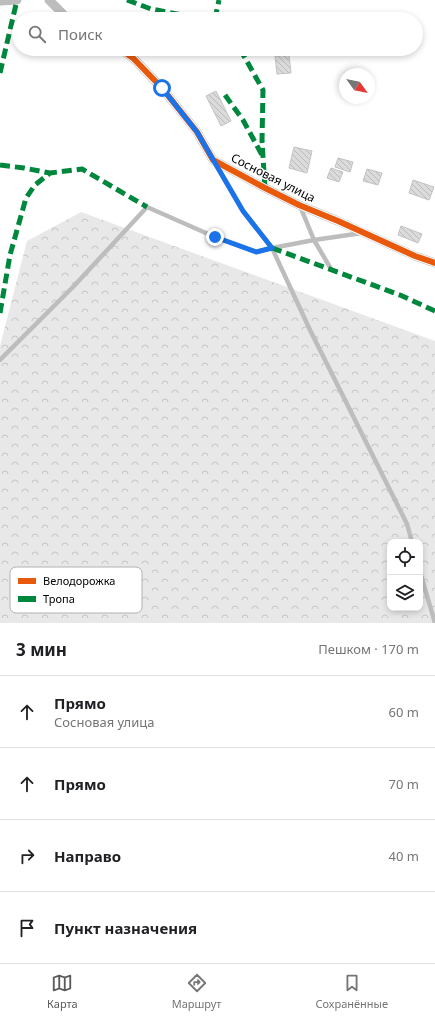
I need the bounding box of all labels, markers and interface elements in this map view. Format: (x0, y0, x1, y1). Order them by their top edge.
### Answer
search box (12, 12, 423, 56)
icon: search (26, 23, 48, 45)
text: Поиск (58, 24, 103, 44)
north arrow (339, 68, 375, 104)
route start (153, 79, 171, 97)
street label: Сосновая улица (228, 149, 318, 206)
route end (206, 228, 224, 246)
map controls (387, 539, 423, 611)
button: locate (387, 539, 423, 575)
legend (10, 567, 142, 613)
text: Велодорожка (43, 573, 115, 588)
button: layers (387, 575, 423, 611)
text: Тропа (43, 591, 75, 606)
text: 3 мин (16, 638, 67, 661)
text: Пешком · 170 m (318, 640, 419, 658)
text: Прямо (54, 693, 106, 713)
icon: ahead (16, 701, 38, 723)
text: 60 m (389, 703, 419, 721)
text: Сосновая улица (54, 713, 154, 731)
icon: ahead (16, 773, 38, 795)
text: Прямо (54, 774, 106, 794)
text: 70 m (389, 775, 419, 793)
icon: right (16, 845, 38, 867)
text: Направо (54, 846, 121, 866)
text: 40 m (389, 847, 419, 865)
icon: arrive (16, 917, 38, 939)
text: Пункт назначения (54, 918, 197, 938)
tab: Карта (47, 972, 78, 1011)
tab: Маршрут (172, 972, 221, 1011)
tab: Сохранённые (315, 972, 388, 1011)

